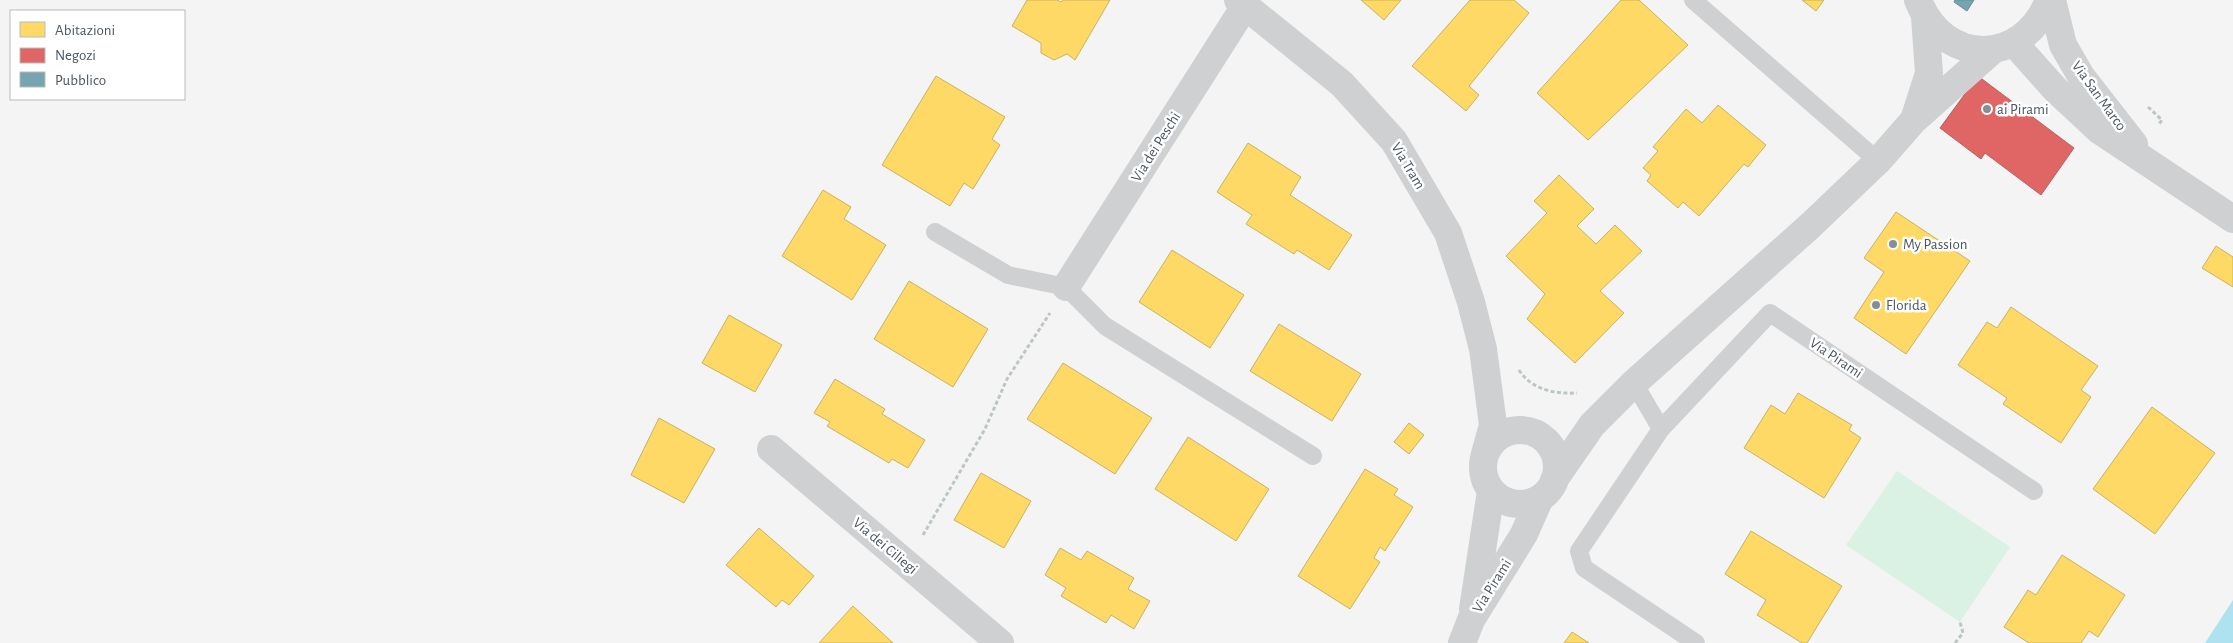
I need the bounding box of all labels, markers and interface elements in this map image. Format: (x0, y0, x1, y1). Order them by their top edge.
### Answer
legend (10, 10, 185, 100)
text: Abitazioni (55, 23, 115, 38)
text: Negozi (55, 48, 96, 63)
street label: Via San Marco (2069, 59, 2129, 133)
text: Pubblico (55, 73, 106, 88)
place label: ai Pirami (1997, 102, 2049, 117)
marker: ai Pirami (1981, 103, 1993, 115)
street label: Via dei Peschi (1129, 109, 1183, 185)
street label: Via Tram (1388, 140, 1428, 192)
place label: My Passion (1903, 237, 1967, 252)
marker: My Passion (1887, 238, 1899, 250)
place label: Florida (1886, 298, 1927, 313)
marker: Florida (1870, 299, 1882, 311)
street label: Via Pirami (1807, 335, 1865, 381)
street label: Via dei Ciliegi (850, 515, 920, 577)
street label: Via Pirami (1470, 557, 1514, 615)

